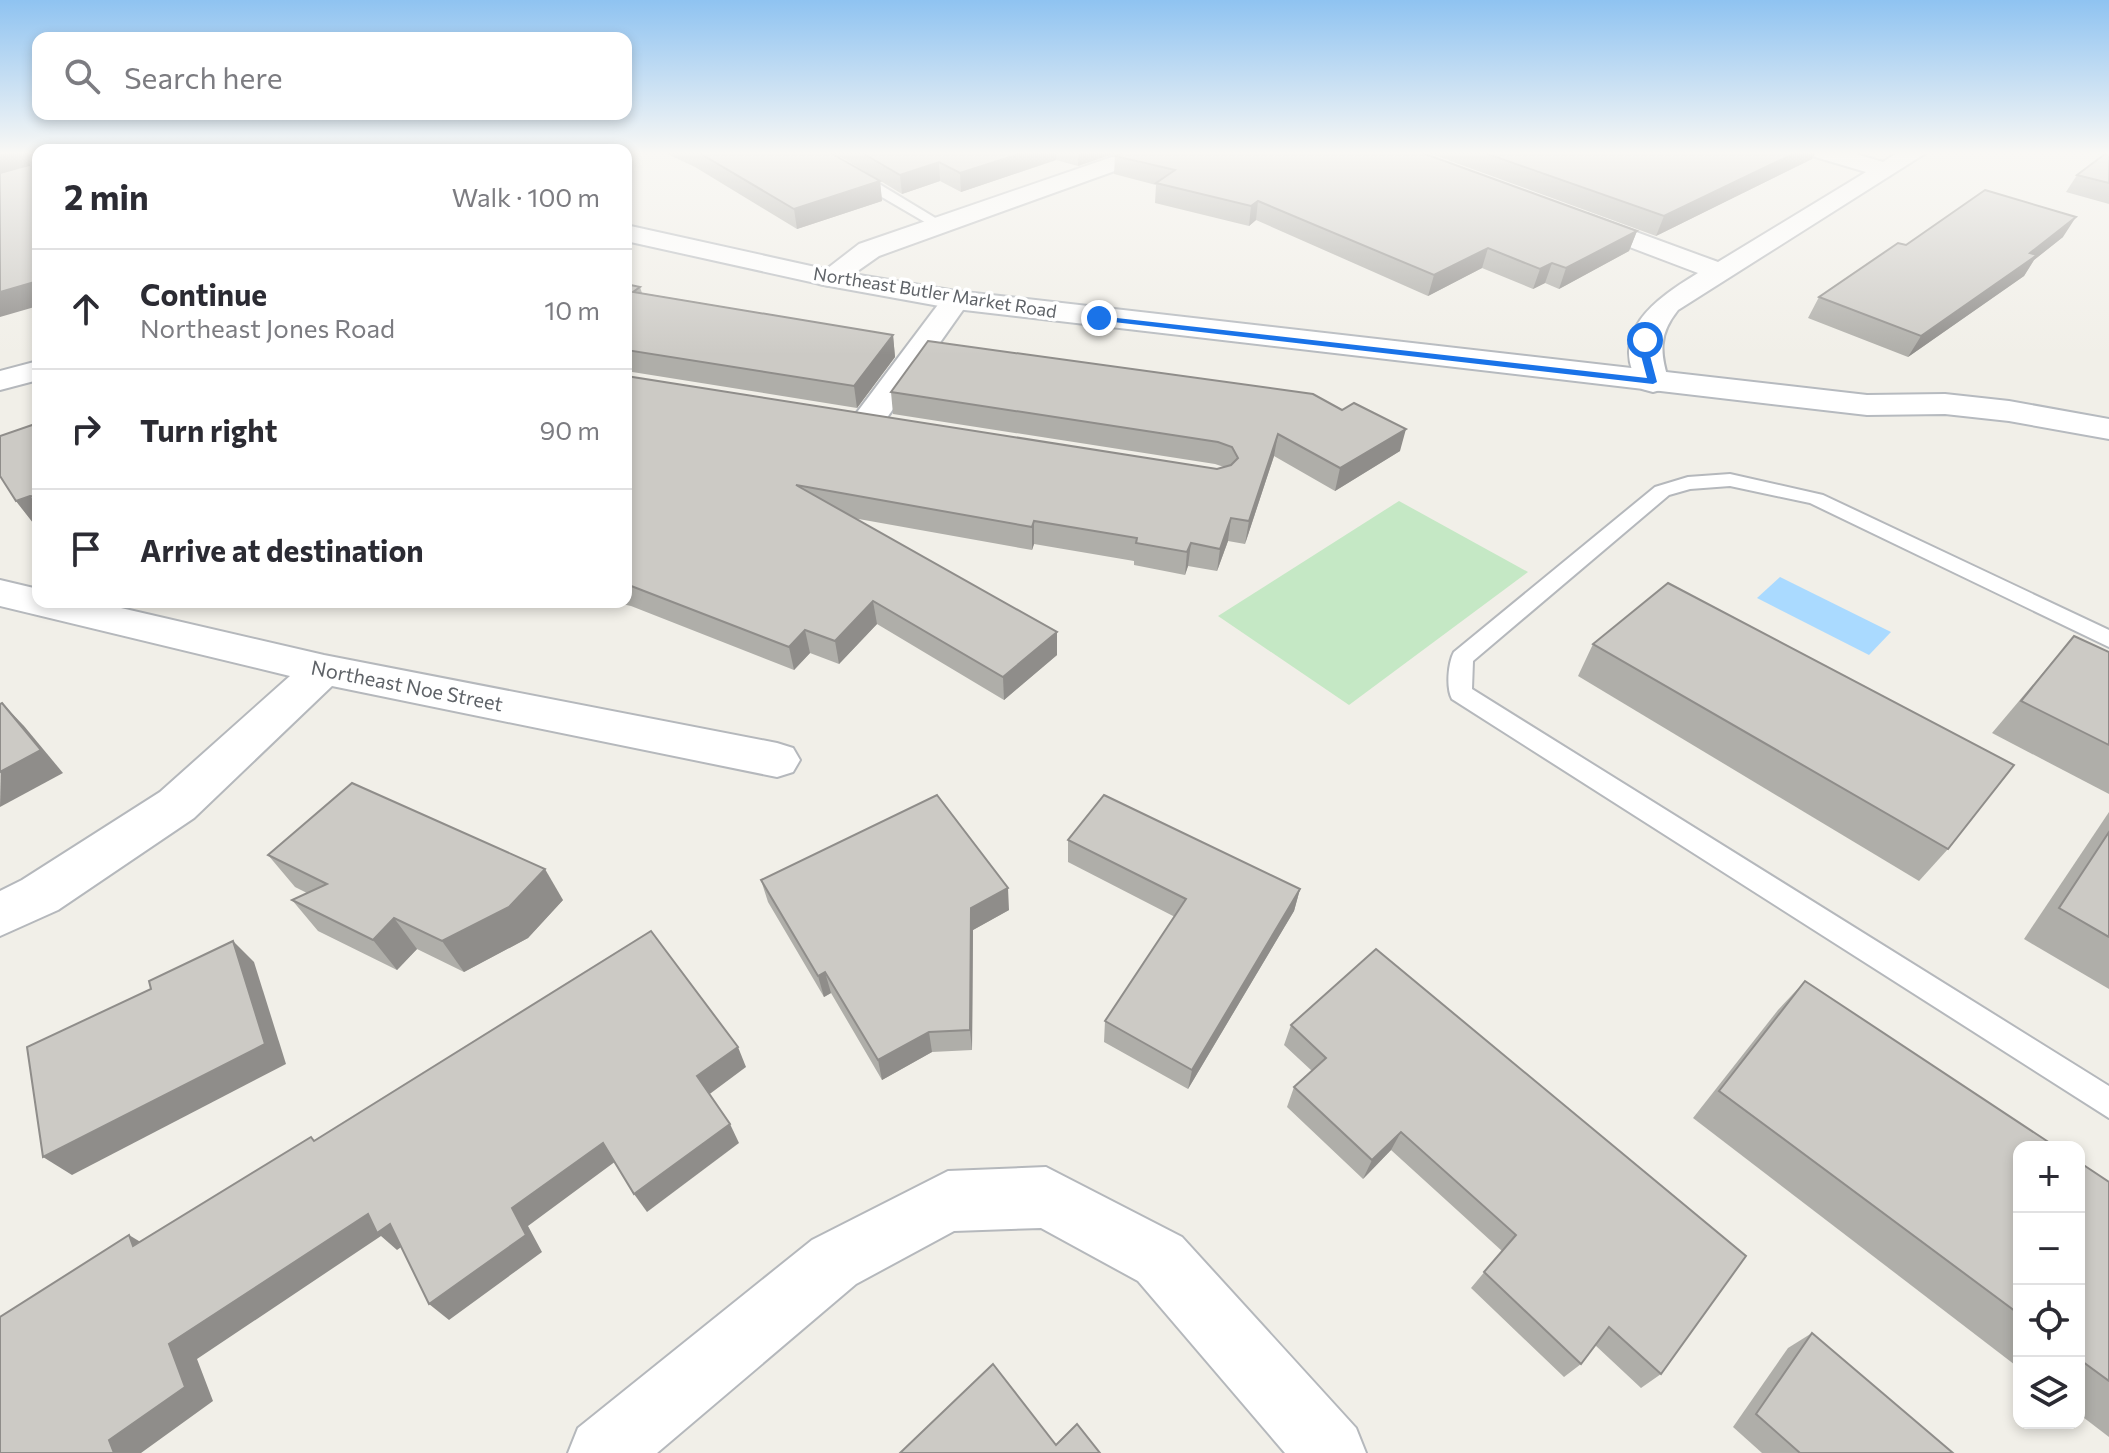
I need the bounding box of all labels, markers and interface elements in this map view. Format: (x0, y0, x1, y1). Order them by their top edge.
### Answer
search box (32, 32, 632, 120)
icon: search (60, 54, 104, 98)
text: Search here (124, 58, 283, 95)
text: 2 min (64, 175, 149, 217)
text: Walk · 100 m (452, 181, 600, 212)
street label: Northeast Butler Market Road (812, 262, 1058, 322)
text: Continue (140, 275, 267, 312)
icon: ahead (64, 287, 108, 331)
text: 10 m (544, 294, 600, 325)
route end (1081, 300, 1117, 336)
text: Northeast Jones Road (140, 312, 395, 343)
route start (1627, 322, 1663, 358)
icon: right (64, 407, 108, 451)
text: Turn right (140, 411, 277, 448)
text: 90 m (540, 414, 600, 445)
icon: arrive (64, 527, 108, 571)
text: Arrive at destination (140, 531, 424, 568)
street label: Northeast Noe Street (309, 655, 505, 715)
map controls (2013, 1141, 2085, 1429)
button: + (2013, 1141, 2085, 1213)
button: − (2013, 1213, 2085, 1285)
button: locate (2013, 1285, 2085, 1357)
button: layers (2013, 1357, 2085, 1429)

